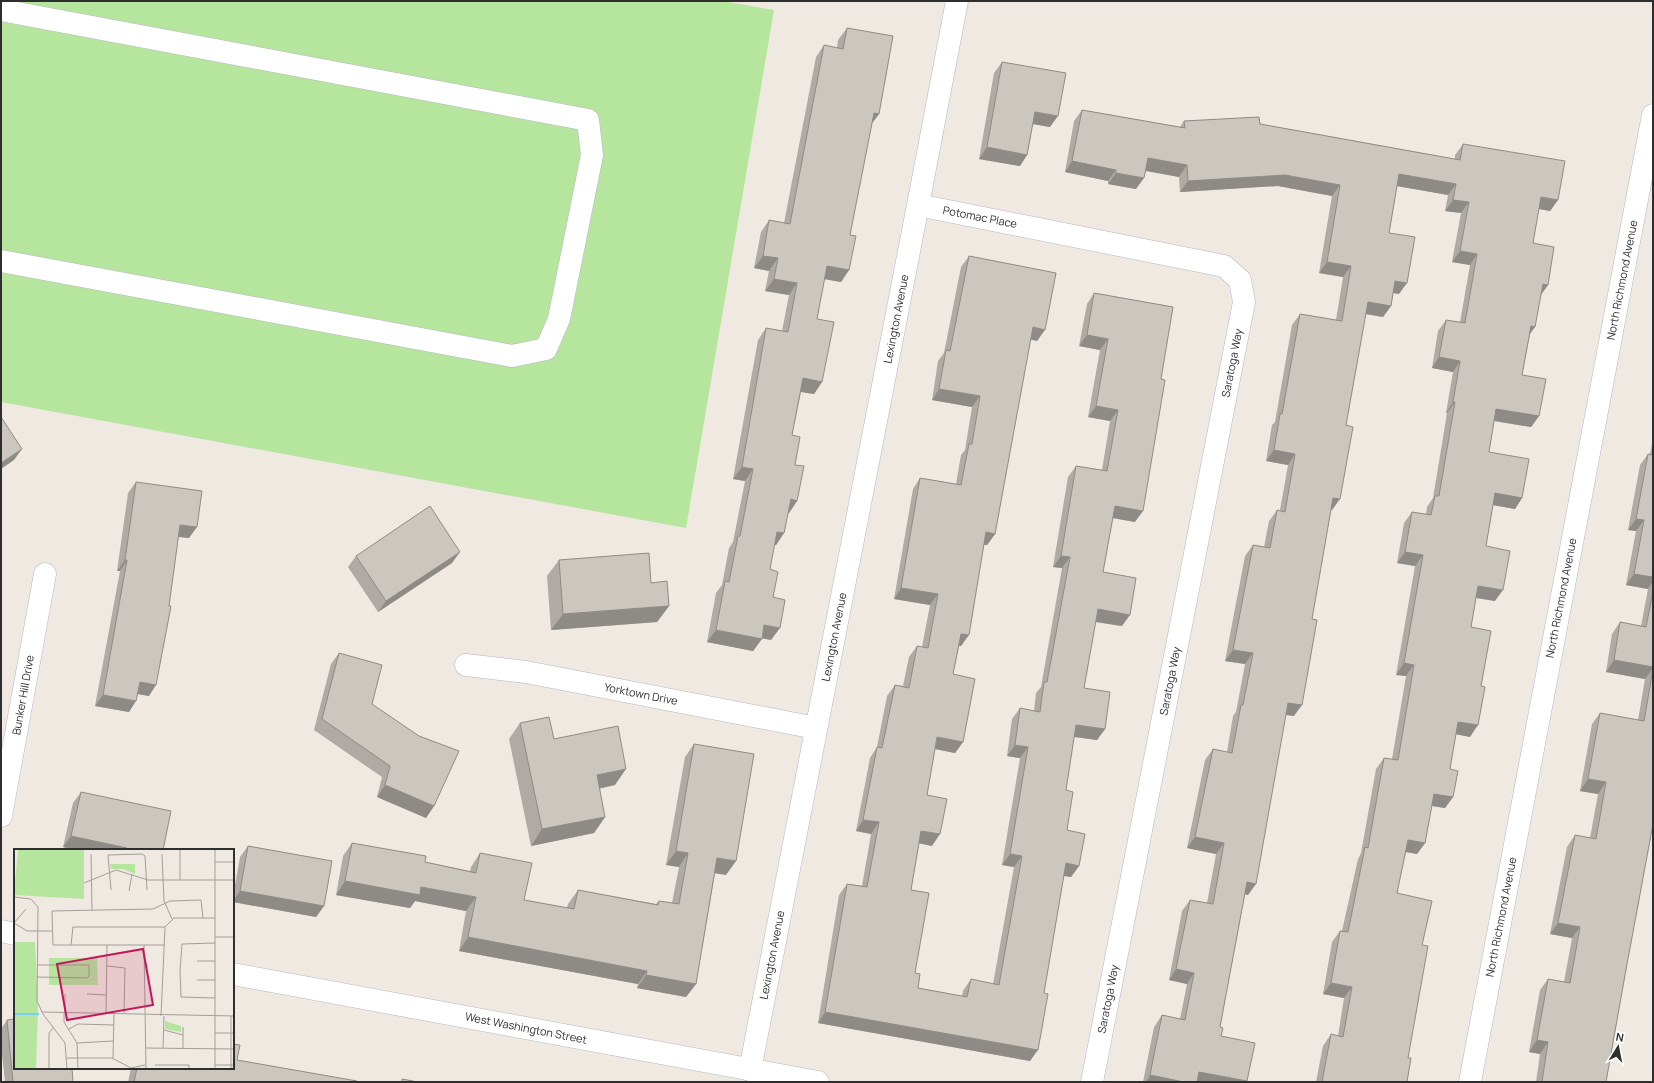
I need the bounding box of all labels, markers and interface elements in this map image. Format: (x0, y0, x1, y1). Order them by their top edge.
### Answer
street label: Potomac Place (942, 202, 1019, 231)
street label: North Richmond Avenue (1603, 218, 1641, 341)
street label: Lexington Avenue (880, 273, 912, 365)
street label: Saratoga Way (1218, 327, 1246, 399)
street label: North Richmond Avenue (1542, 536, 1580, 659)
street label: Lexington Avenue (818, 591, 850, 683)
street label: Saratoga Way (1156, 645, 1184, 717)
street label: Bunker Hill Drive (8, 653, 37, 736)
street label: Yorktown Drive (603, 679, 680, 708)
inset map (14, 849, 234, 1069)
street label: North Richmond Avenue (1482, 855, 1520, 978)
street label: Lexington Avenue (756, 909, 788, 1001)
street label: Saratoga Way (1094, 963, 1122, 1035)
street label: West Washington Street (464, 1008, 588, 1047)
north arrow (1598, 1027, 1638, 1067)
text: N (1615, 1029, 1625, 1045)

